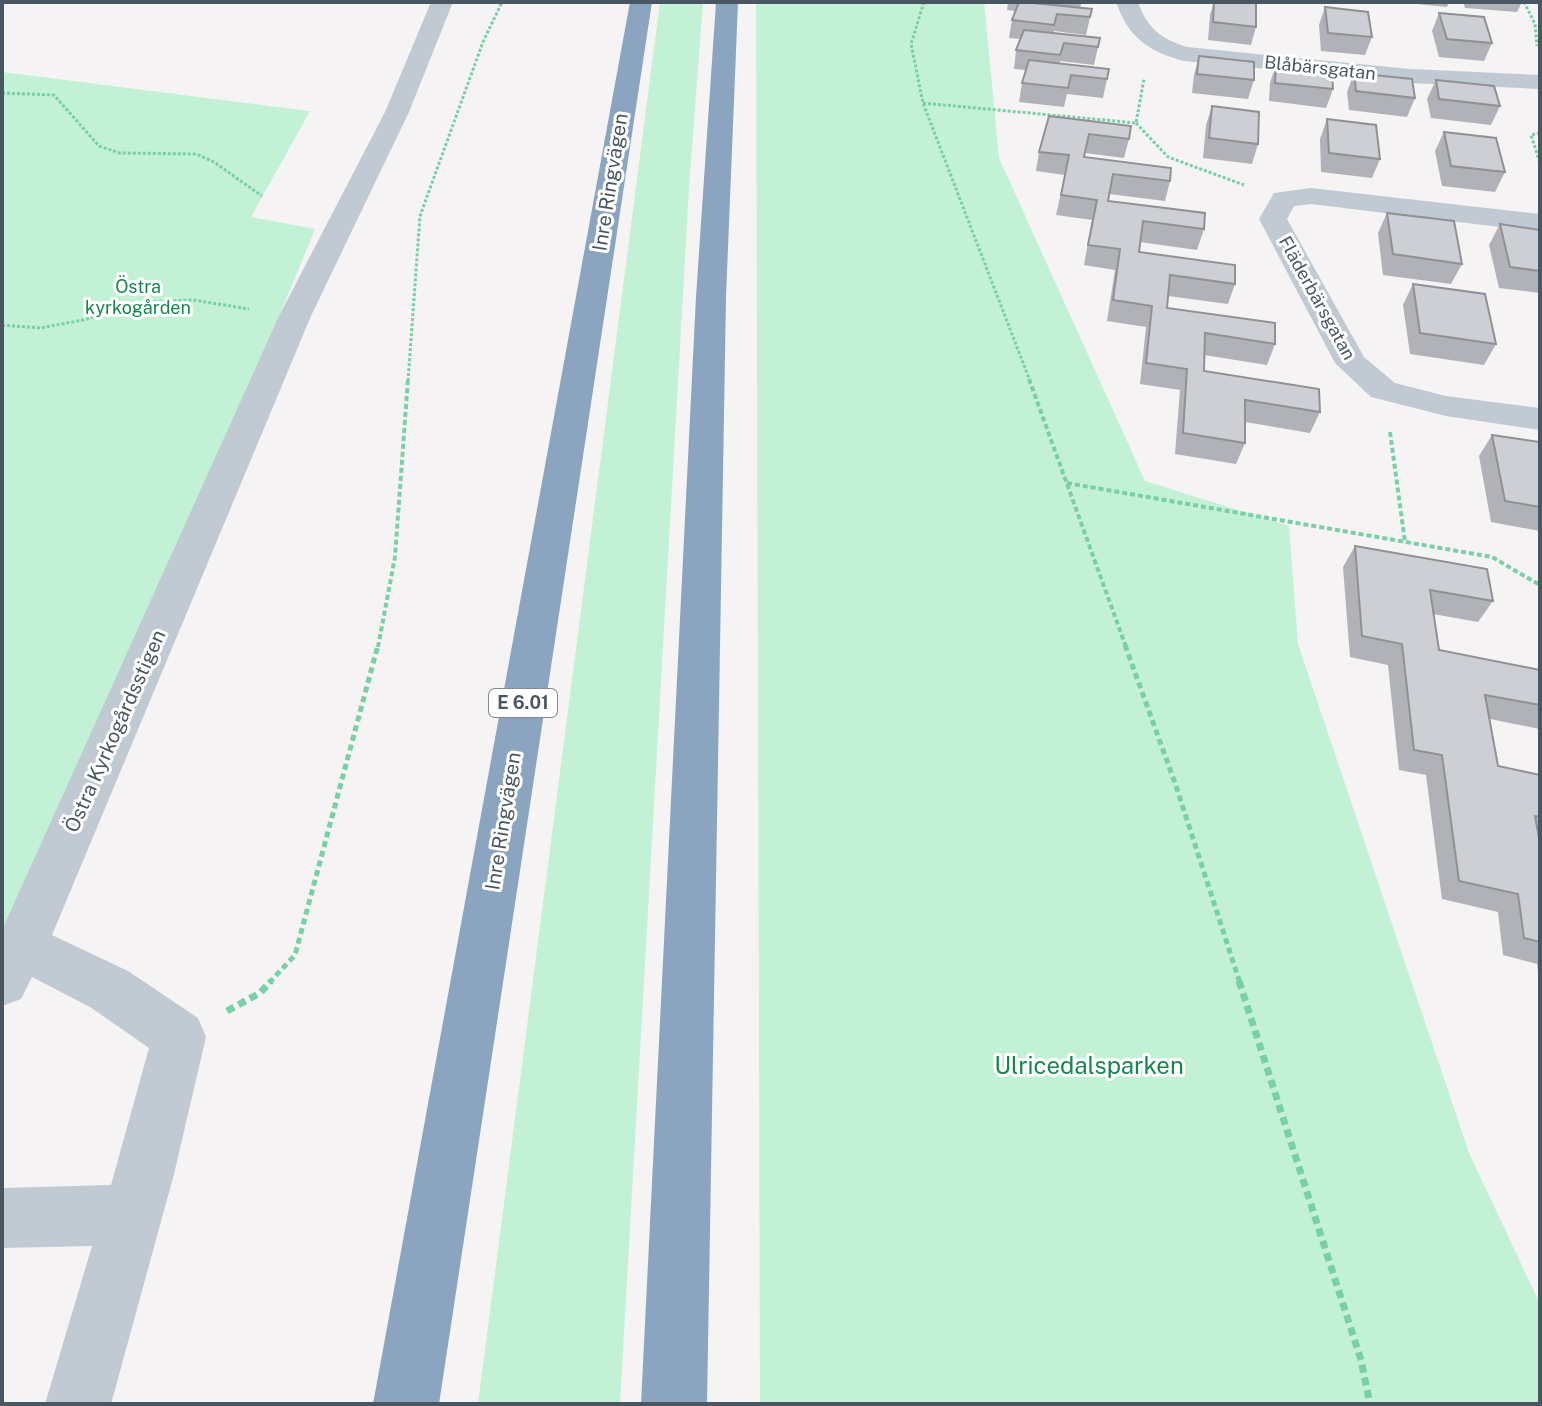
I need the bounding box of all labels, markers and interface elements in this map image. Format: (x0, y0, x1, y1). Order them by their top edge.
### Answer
street label: Blåbärsgatan (1263, 51, 1377, 84)
street label: Inre Ringvägen (587, 111, 633, 253)
street label: Fläderbärsgatan (1275, 232, 1360, 363)
park label: Östra kyrkogården (85, 275, 191, 318)
street label: Östra Kyrkogårdsstigen (58, 625, 171, 836)
road number: E 6.01 (489, 689, 557, 717)
street label: Inre Ringvägen (480, 750, 526, 892)
park label: Ulricedalsparken (994, 1051, 1184, 1079)

